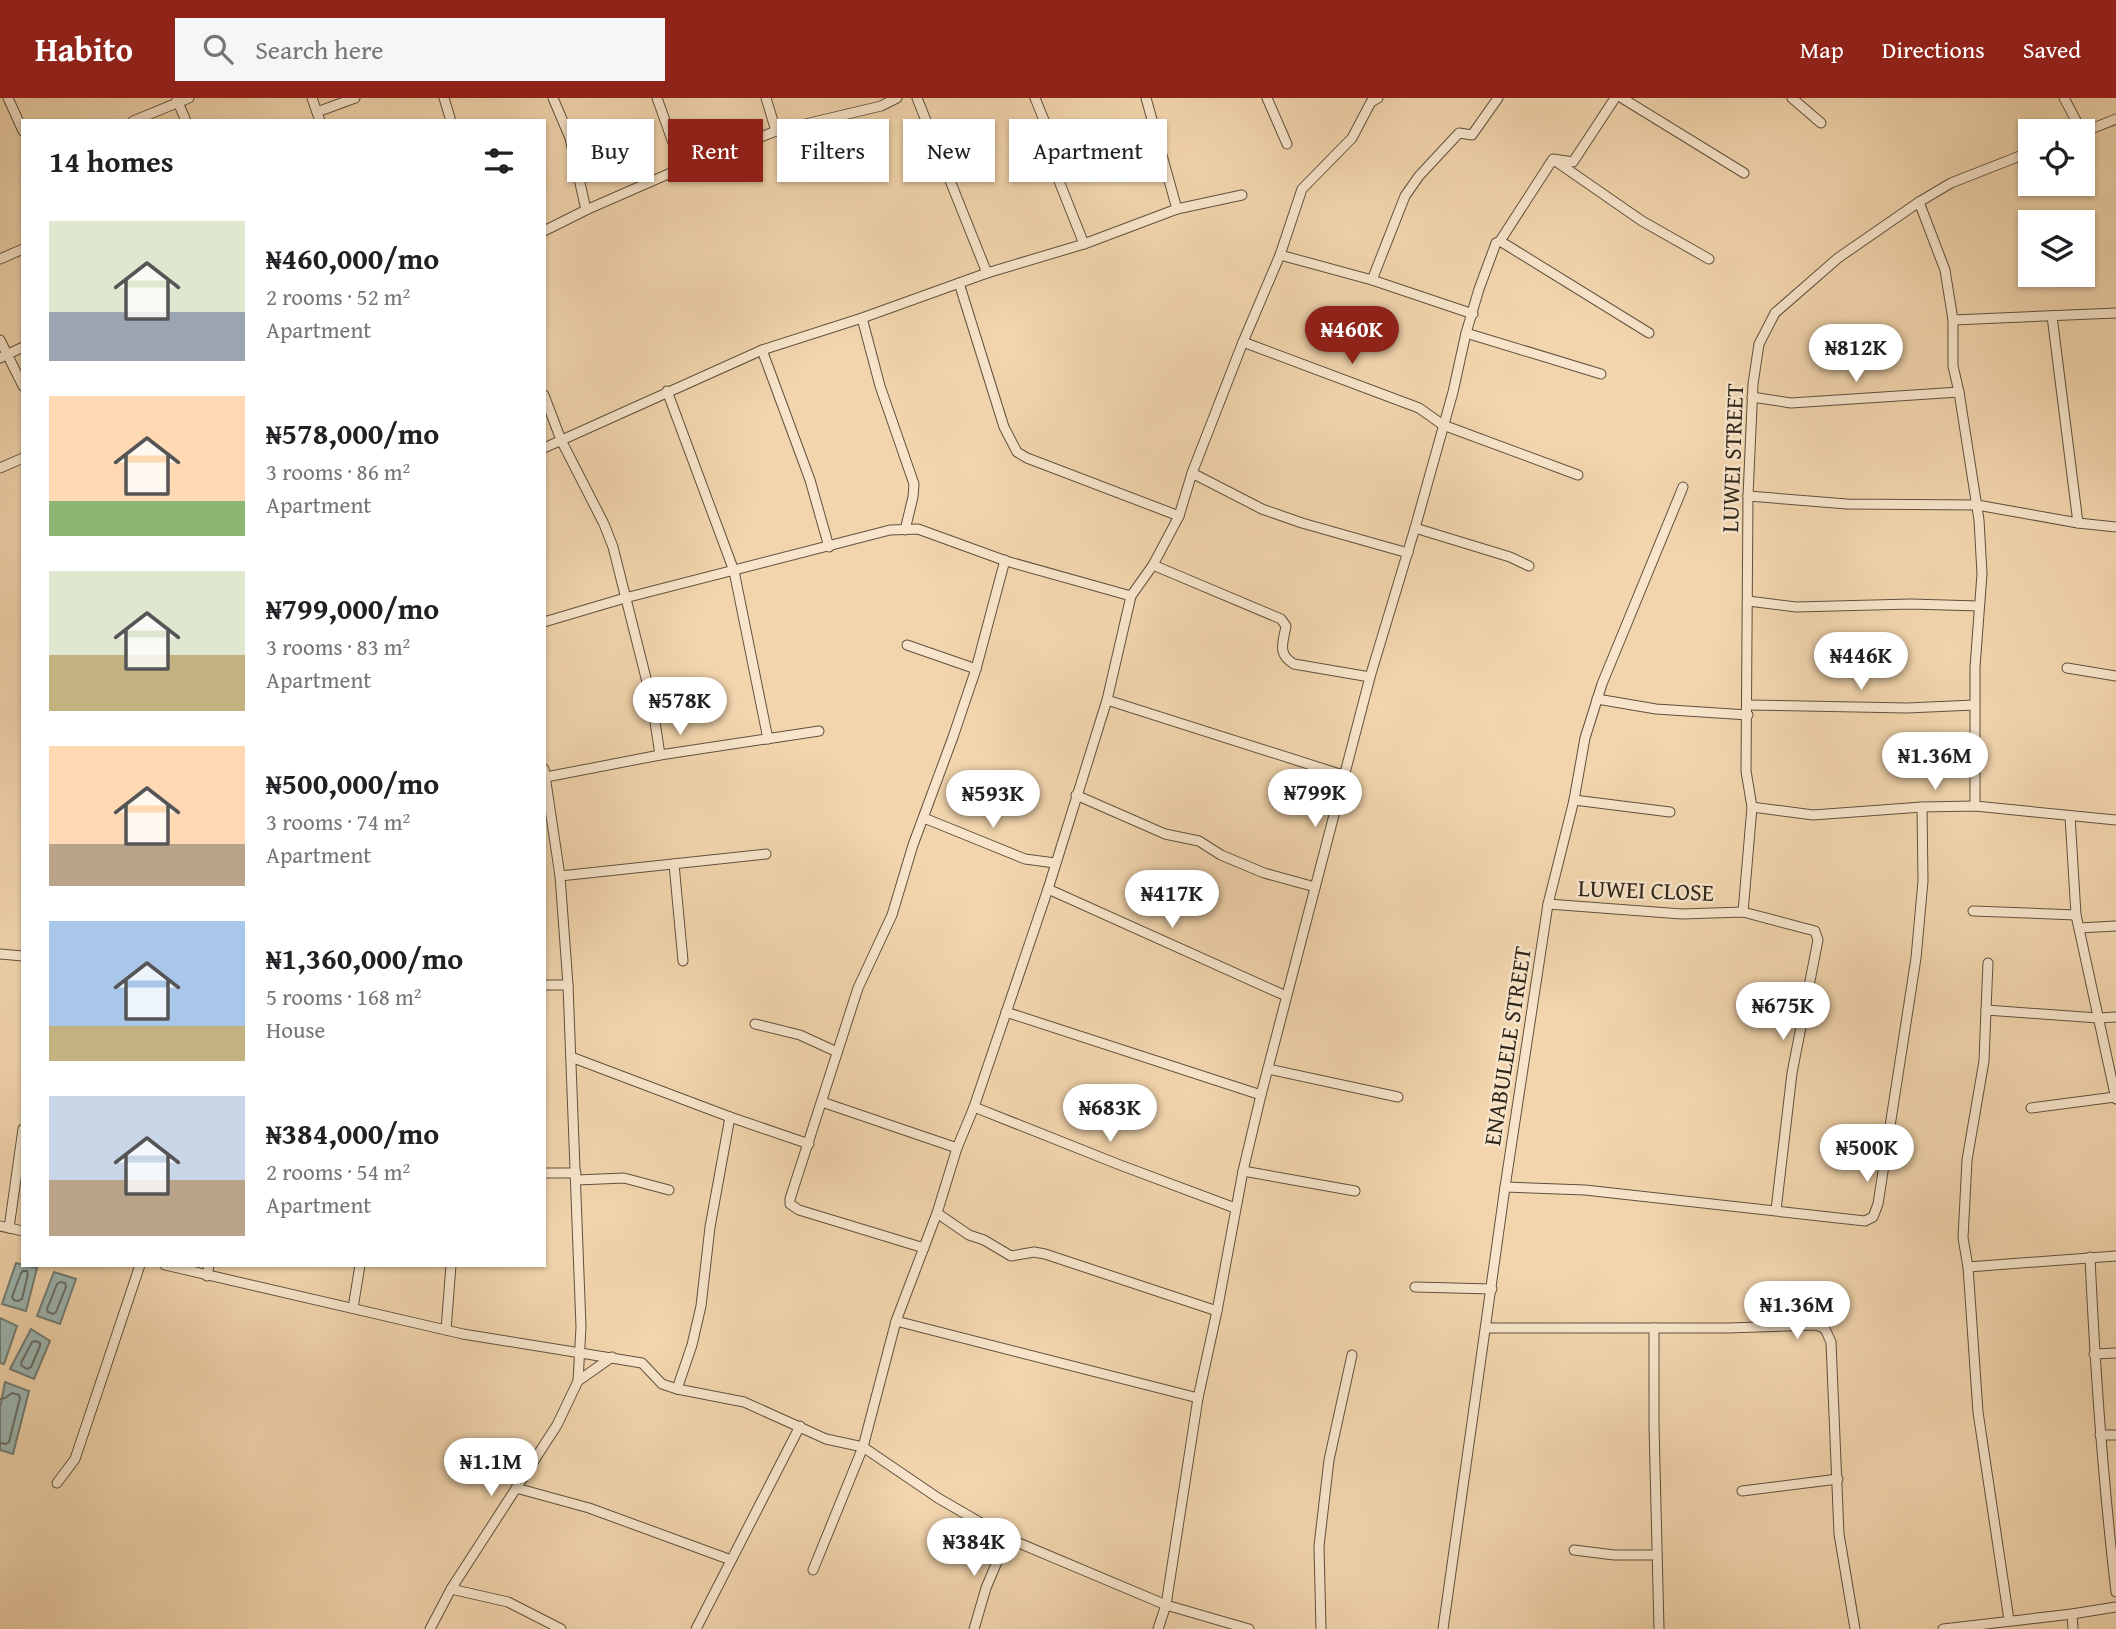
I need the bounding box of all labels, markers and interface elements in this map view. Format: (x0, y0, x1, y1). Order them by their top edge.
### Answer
search box (175, 18, 665, 81)
text: Habito (35, 25, 133, 73)
icon: search (199, 30, 237, 68)
text: Search here (255, 30, 383, 69)
text: Map (1800, 32, 1844, 67)
text: Directions (1882, 32, 1985, 67)
text: Saved (2023, 32, 2081, 67)
chip: Buy (567, 119, 654, 182)
chip: Rent (668, 119, 763, 182)
chip: Filters (777, 119, 889, 182)
chip: New (903, 119, 995, 182)
chip: Apartment (1009, 119, 1167, 182)
map controls (2018, 119, 2095, 287)
button: locate (2018, 119, 2095, 196)
text: 14 homes (49, 139, 174, 183)
icon: filters (480, 142, 518, 180)
button: layers (2018, 210, 2095, 287)
text: ₦460,000/mo (266, 236, 439, 280)
icon: home (105, 249, 189, 333)
text: 2 rooms · 52 m² (266, 280, 410, 313)
pin: ₦460K (1303, 306, 1401, 366)
text: ₦460K (1321, 312, 1383, 345)
text: Apartment (266, 313, 371, 346)
pin: ₦812K (1807, 324, 1905, 384)
text: ₦812K (1825, 330, 1887, 363)
street label: LUWEI STREET (1712, 383, 1752, 533)
text: ₦578,000/mo (266, 411, 439, 455)
icon: home (105, 424, 189, 508)
text: 3 rooms · 86 m² (266, 455, 410, 488)
text: Apartment (266, 488, 371, 521)
text: ₦799,000/mo (266, 586, 439, 630)
icon: home (105, 599, 189, 683)
text: 3 rooms · 83 m² (266, 630, 410, 663)
pin: ₦446K (1812, 632, 1910, 692)
text: ₦446K (1830, 638, 1892, 671)
text: Apartment (266, 663, 371, 696)
pin: ₦578K (631, 678, 729, 737)
text: ₦578K (649, 683, 711, 716)
pin: ₦1.36M (1878, 732, 1992, 792)
text: ₦1.36M (1898, 738, 1972, 771)
text: ₦500,000/mo (266, 761, 439, 805)
pin: ₦593K (944, 770, 1042, 830)
pin: ₦799K (1266, 770, 1364, 829)
icon: home (105, 774, 189, 858)
text: ₦799K (1284, 775, 1346, 808)
text: ₦593K (962, 776, 1024, 809)
text: 3 rooms · 74 m² (266, 805, 410, 838)
text: Apartment (266, 838, 371, 871)
pin: ₦417K (1123, 870, 1221, 930)
street label: LUWEI CLOSE (1577, 870, 1715, 910)
text: ₦417K (1141, 876, 1203, 909)
text: ₦1,360,000/mo (266, 936, 463, 980)
street label: ENABULELE STREET (1474, 944, 1540, 1148)
icon: home (105, 949, 189, 1033)
text: 5 rooms · 168 m² (266, 980, 421, 1013)
pin: ₦675K (1734, 982, 1832, 1042)
text: ₦675K (1752, 988, 1814, 1021)
text: House (266, 1013, 325, 1046)
pin: ₦683K (1061, 1084, 1159, 1144)
text: ₦683K (1079, 1090, 1141, 1123)
text: ₦384,000/mo (266, 1111, 439, 1155)
icon: home (105, 1124, 189, 1208)
pin: ₦500K (1818, 1124, 1916, 1184)
text: ₦500K (1836, 1130, 1898, 1163)
text: 2 rooms · 54 m² (266, 1155, 410, 1188)
text: Apartment (266, 1188, 371, 1221)
pin: ₦1.36M (1740, 1282, 1854, 1341)
text: ₦1.36M (1760, 1287, 1834, 1320)
pin: ₦1.1M (442, 1438, 540, 1498)
text: ₦1.1M (460, 1444, 522, 1477)
pin: ₦384K (925, 1518, 1023, 1578)
text: ₦384K (943, 1524, 1005, 1557)

